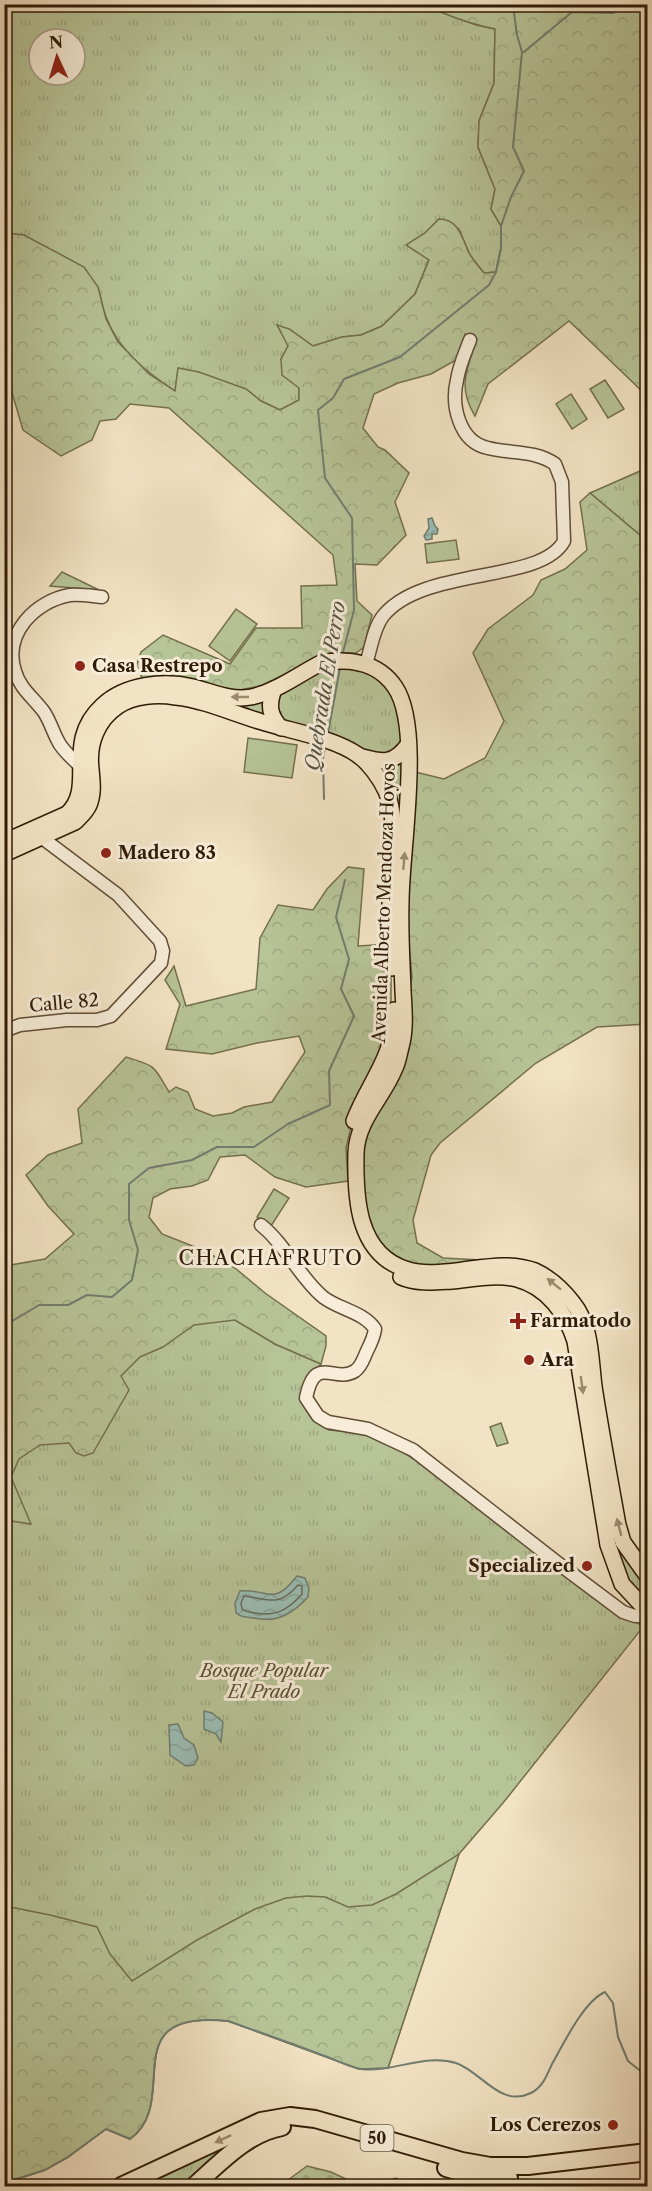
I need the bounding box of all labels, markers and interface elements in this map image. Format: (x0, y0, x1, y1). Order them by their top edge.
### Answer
north arrow (27, 27, 87, 87)
text: N (48, 32, 64, 52)
water label: Quebrada El Perro (300, 599, 350, 773)
place label: Casa Restrepo (92, 655, 223, 677)
marker: Casa Restrepo (73, 659, 87, 673)
one-way arrow (230, 692, 249, 702)
street label: Avenida Alberto Mendoza Hoyos (368, 763, 400, 1044)
place label: Madero 83 (118, 842, 216, 864)
marker: Madero 83 (99, 846, 113, 860)
one-way arrow (399, 851, 409, 870)
street label: Calle 82 (28, 989, 100, 1017)
district label: CHACHAFRUTO (179, 1246, 364, 1270)
one-way arrow (547, 1278, 562, 1291)
place label: Farmatodo (530, 1310, 631, 1332)
marker: Farmatodo (511, 1314, 525, 1328)
place label: Ara (540, 1349, 575, 1371)
marker: Ara (522, 1353, 536, 1367)
one-way arrow (577, 1375, 586, 1394)
one-way arrow (614, 1518, 623, 1536)
place label: Specialized (468, 1555, 575, 1577)
marker: Specialized (580, 1559, 594, 1573)
park label: Bosque Popular El Prado (198, 1660, 330, 1703)
place label: Los Cerezos (490, 2114, 601, 2136)
marker: Los Cerezos (606, 2118, 620, 2132)
road number: 50 (360, 2125, 394, 2151)
one-way arrow (214, 2134, 231, 2143)

